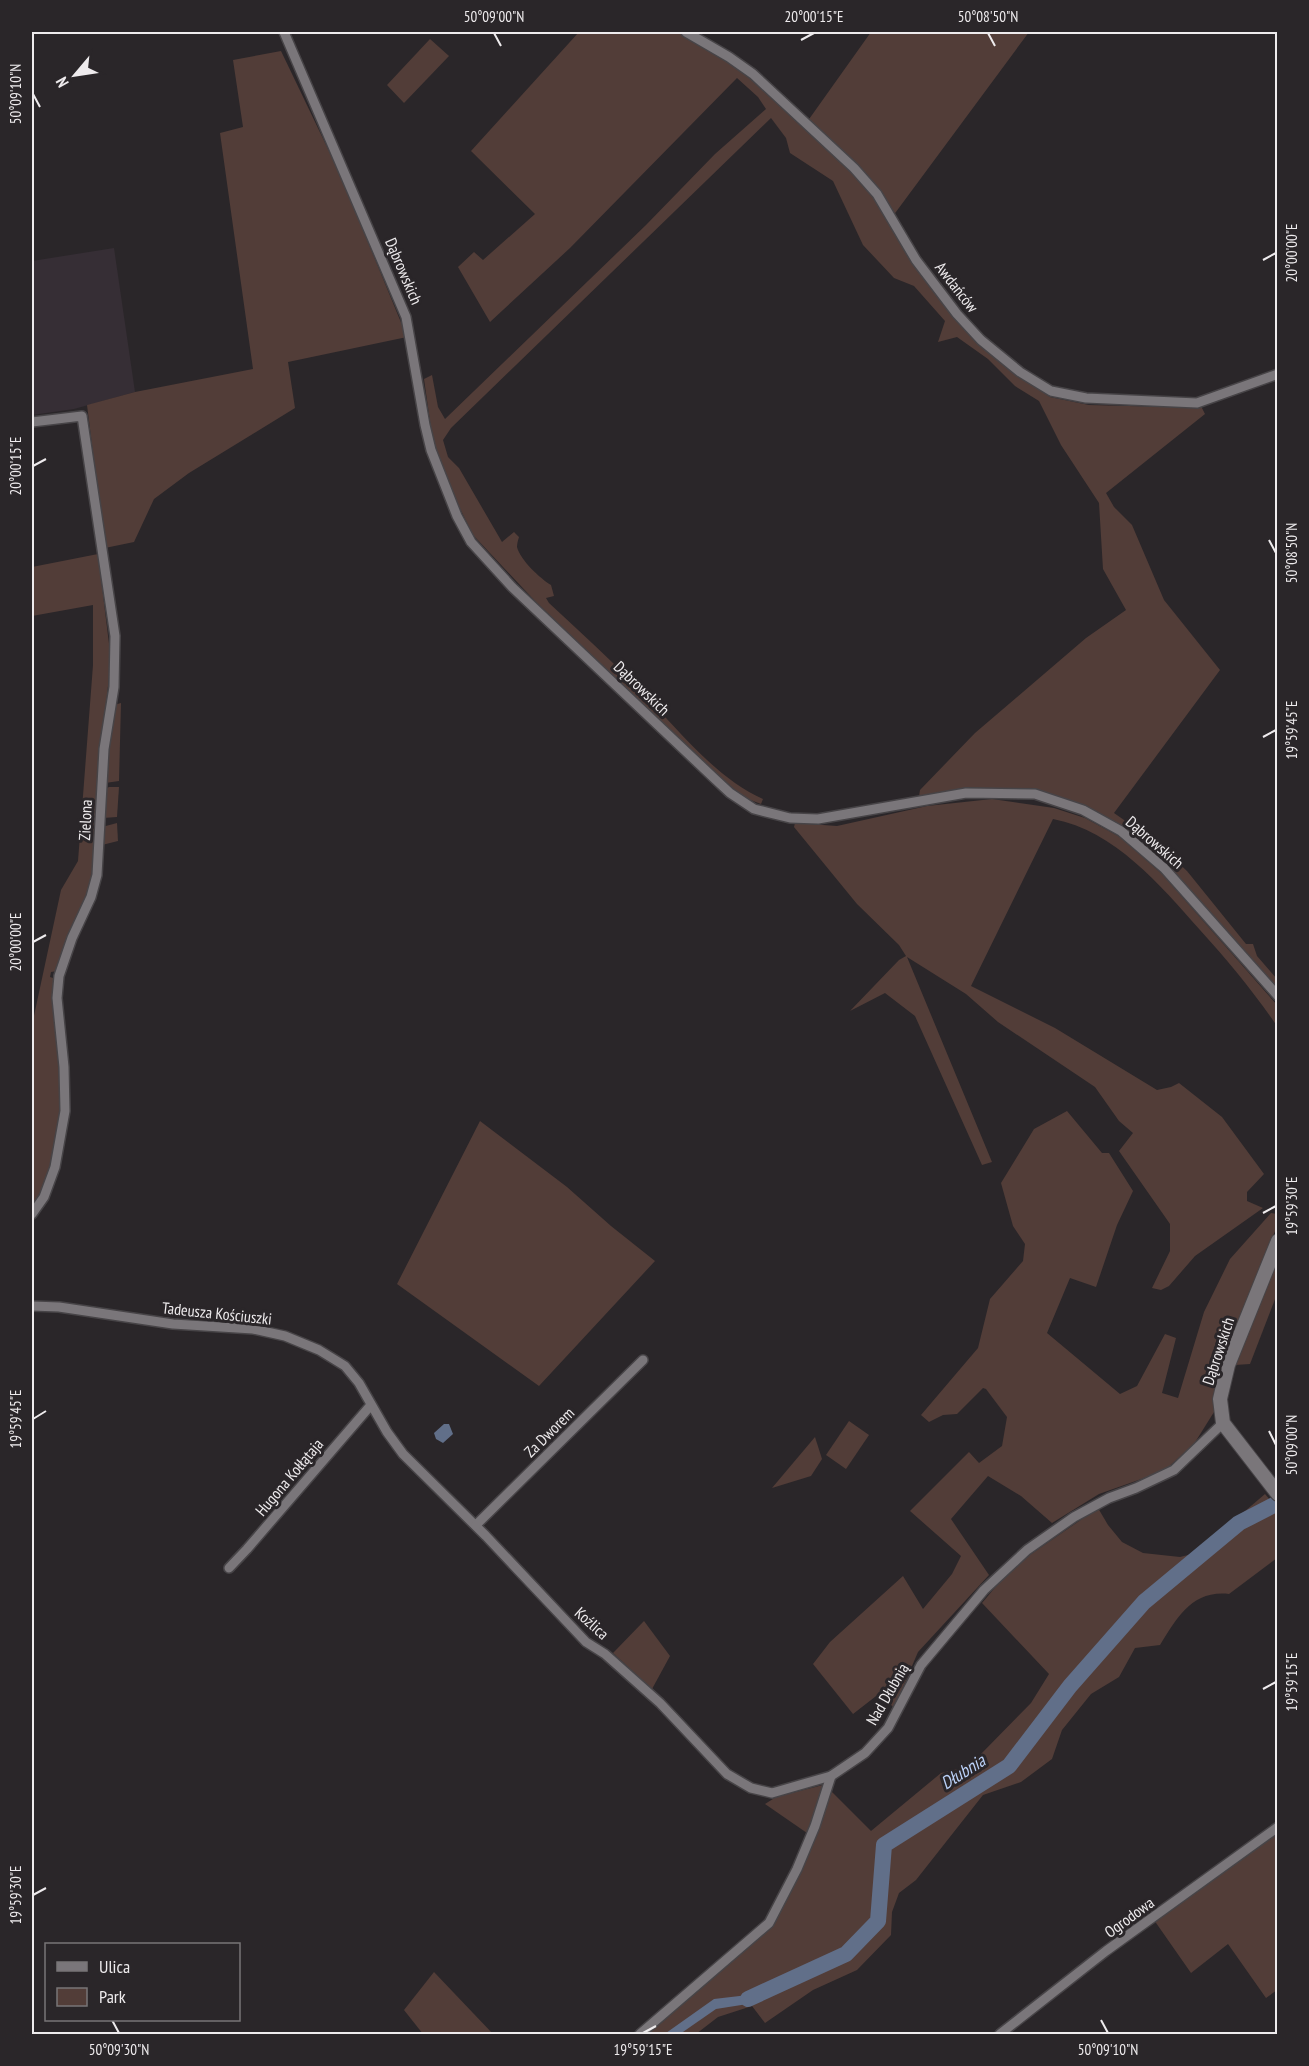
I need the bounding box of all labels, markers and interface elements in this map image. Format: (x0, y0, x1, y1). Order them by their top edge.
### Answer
text: 50°09'00"N (464, 7, 524, 26)
text: 20°00'15"E (784, 7, 844, 26)
text: 50°08'50"N (958, 7, 1018, 26)
north arrow (45, 45, 105, 105)
text: 50°09'10"N (6, 64, 25, 124)
text: N (51, 74, 73, 91)
text: 20°00'00"E (1282, 223, 1301, 283)
street label: Dąbrowskich (381, 235, 427, 307)
street label: Awdańców (931, 258, 983, 317)
text: 20°00'15"E (6, 436, 25, 496)
text: 50°08'50"N (1282, 523, 1301, 583)
street label: Dąbrowskich (610, 656, 674, 720)
text: 19°59'45"E (1282, 700, 1301, 760)
street label: Zielona (74, 799, 96, 841)
street label: Dąbrowskich (1122, 811, 1188, 873)
text: 20°00'00"E (6, 912, 25, 972)
text: 19°59'30"E (1282, 1176, 1301, 1236)
street label: Tadeusza Kościuszki (161, 1297, 273, 1329)
street label: Dąbrowskich (1198, 1315, 1238, 1387)
text: 19°59'45"E (6, 1389, 25, 1449)
street label: Za Dworem (520, 1403, 578, 1461)
text: 50°09'00"N (1282, 1415, 1301, 1475)
street label: Hugona Kołłątaja (251, 1434, 327, 1520)
street label: Koźlica (571, 1603, 613, 1643)
text: 19°59'15"E (1282, 1652, 1301, 1712)
street label: Nad Dłubnią (861, 1659, 913, 1729)
water label: Dłubnia (936, 1749, 990, 1794)
text: 19°59'30"E (6, 1865, 25, 1925)
street label: Ogrodowa (1100, 1892, 1158, 1942)
legend (45, 1943, 240, 2021)
text: Ulica (99, 1955, 130, 1978)
text: Park (99, 1985, 126, 2008)
text: 50°09'30"N (89, 2040, 149, 2059)
text: 19°59'15"E (613, 2040, 673, 2059)
text: 50°09'10"N (1078, 2040, 1138, 2059)

